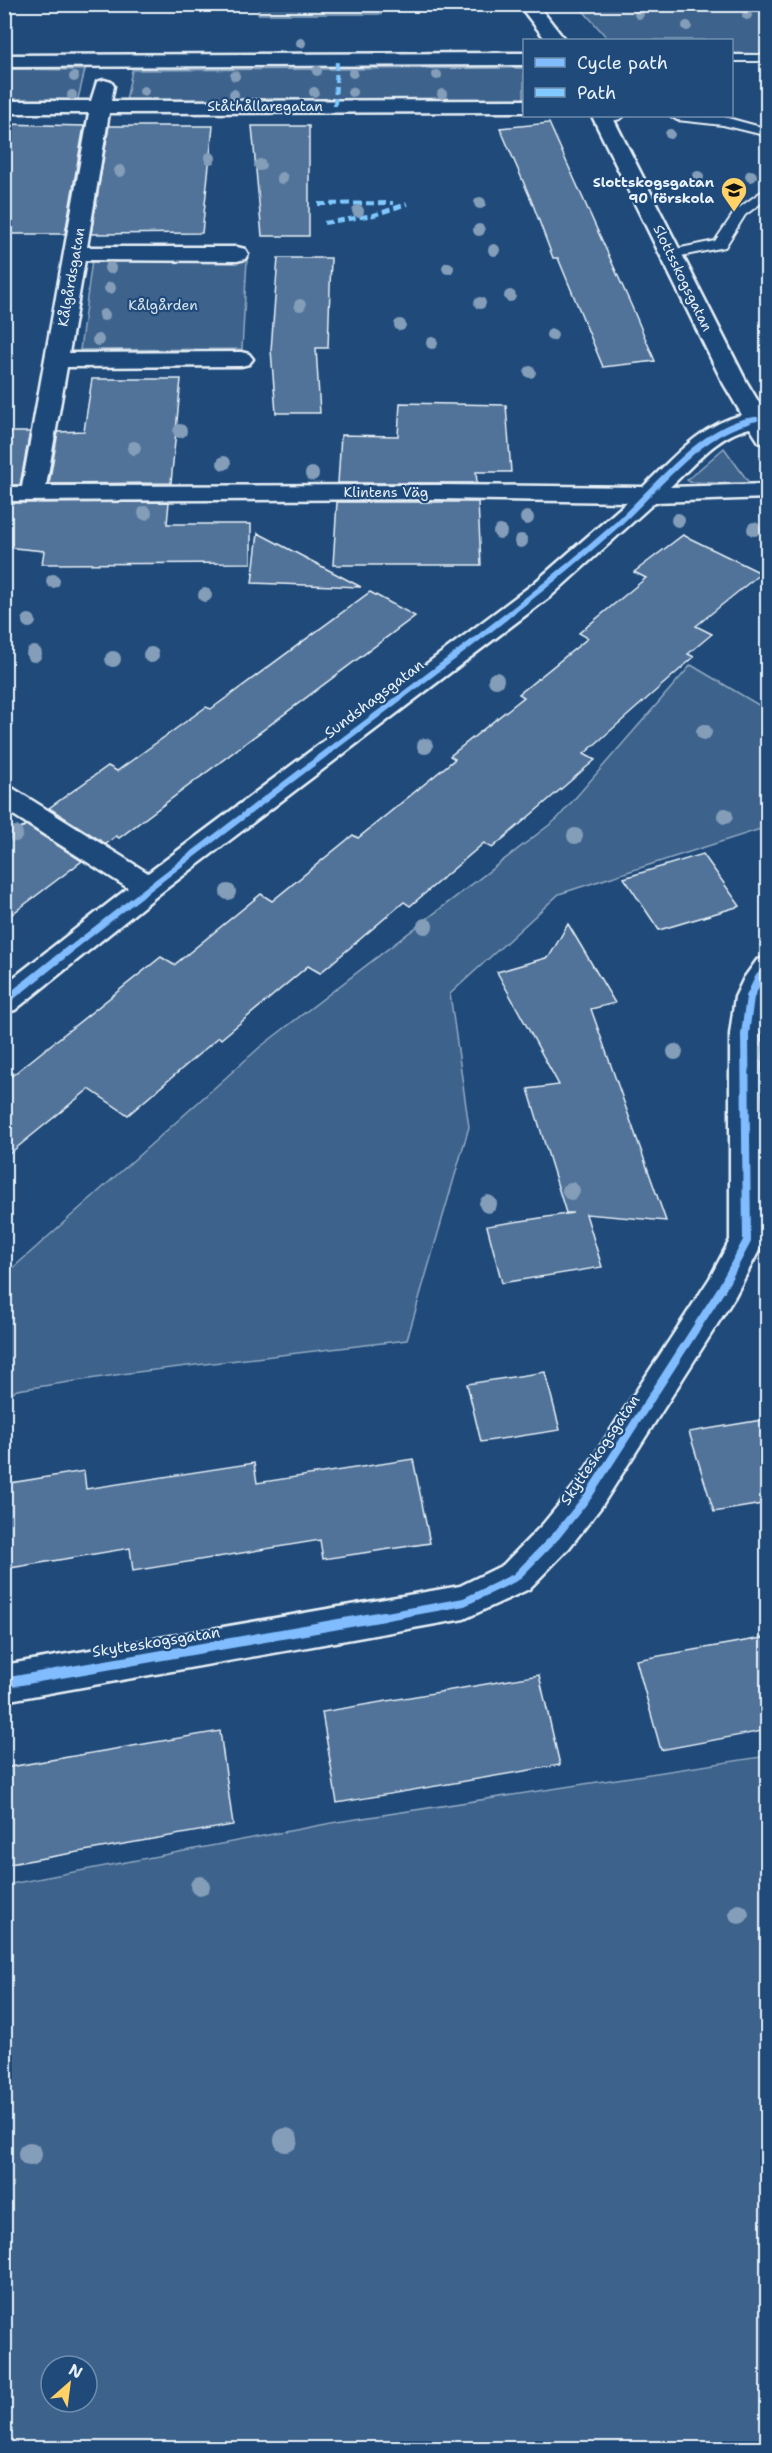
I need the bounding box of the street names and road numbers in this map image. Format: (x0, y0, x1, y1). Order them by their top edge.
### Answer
street label: Ståthållaregatan (207, 97, 323, 115)
street label: Slottsskogsgatan (649, 222, 717, 335)
street label: Kålgårdsgatan (53, 226, 89, 328)
street label: Klintens Väg (344, 483, 428, 501)
street label: Sundshagsgatan (320, 655, 428, 743)
street label: Skytteskogsgatan (556, 1391, 644, 1509)
street label: Skytteskogsgatan (91, 1622, 221, 1662)

